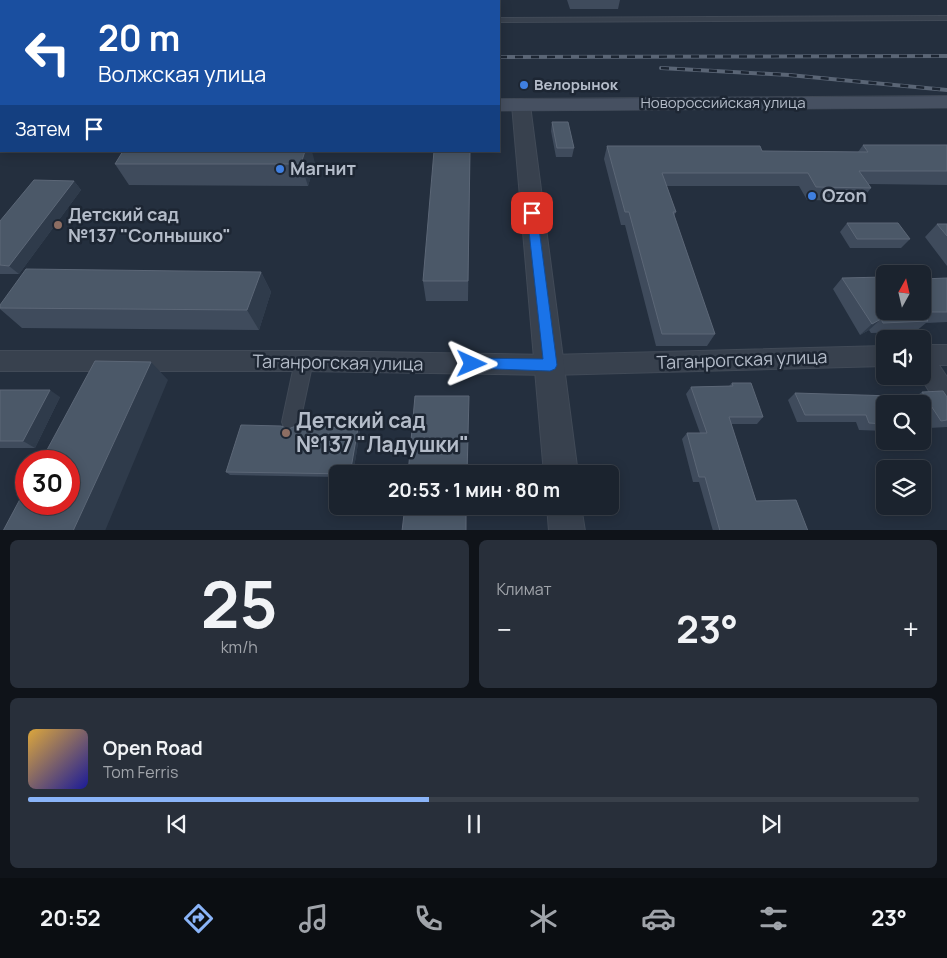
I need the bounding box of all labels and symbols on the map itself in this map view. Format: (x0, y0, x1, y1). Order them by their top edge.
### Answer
place label: Велорынок (534, 74, 619, 95)
marker: Велорынок (518, 79, 530, 91)
street label: Новороссийская улица (641, 92, 805, 113)
place label: Магнит (290, 156, 357, 180)
marker: Магнит (274, 163, 286, 175)
place label: Ozon (822, 183, 867, 207)
marker: Ozon (806, 190, 818, 202)
pin (511, 192, 553, 234)
place label: Детский сад №137 "Солнышко" (68, 202, 231, 247)
marker: Детский сад №137 "Солнышко" (52, 219, 64, 231)
north arrow (876, 265, 931, 320)
position arrow (445, 337, 497, 389)
street label: Таганрогская улица (656, 344, 828, 374)
street label: Таганрогская улица (252, 349, 424, 375)
place label: Детский сад №137 "Ладушки" (296, 406, 469, 458)
marker: Детский сад №137 "Ладушки" (280, 427, 292, 439)
speed limit sign: 30 (15, 450, 80, 515)

